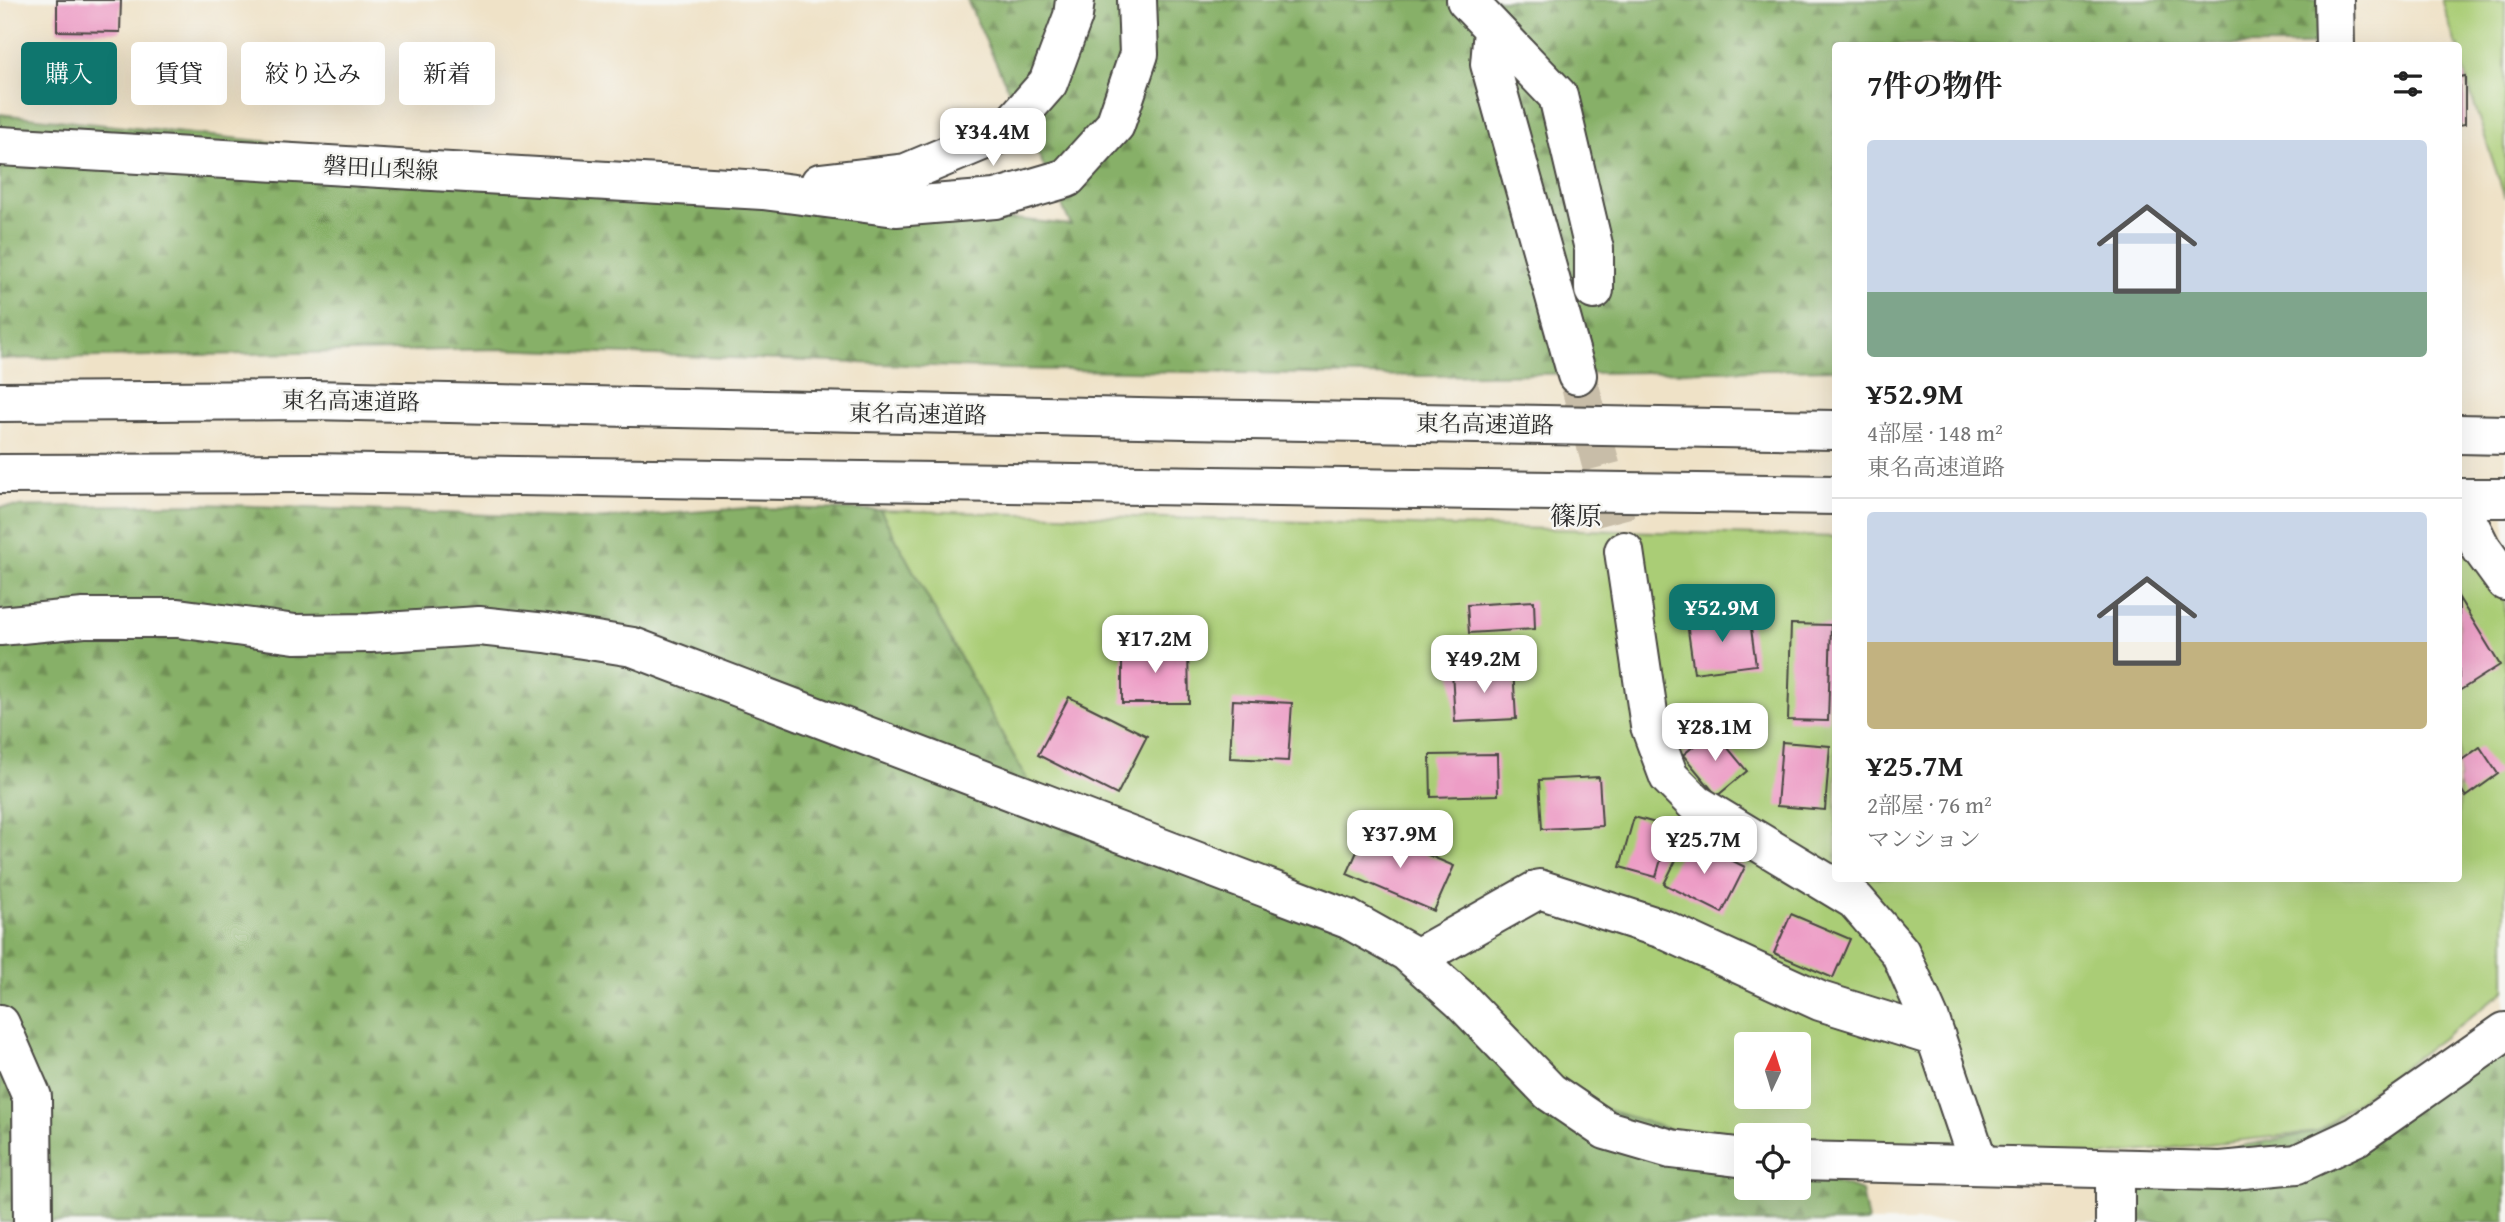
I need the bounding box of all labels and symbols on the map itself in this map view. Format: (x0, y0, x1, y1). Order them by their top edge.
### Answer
pin: ¥34.4M (936, 108, 1050, 168)
street label: 磐田山梨線 (323, 148, 439, 187)
street label: 東名高速道路 (282, 383, 420, 418)
street label: 東名高速道路 (849, 396, 987, 431)
street label: 東名高速道路 (1416, 406, 1554, 441)
district label: 篠原 (1550, 496, 1602, 535)
pin: ¥52.9M (1665, 584, 1779, 644)
pin: ¥17.2M (1098, 616, 1212, 675)
pin: ¥49.2M (1427, 636, 1541, 695)
pin: ¥28.1M (1658, 704, 1772, 763)
pin: ¥37.9M (1343, 810, 1457, 870)
pin: ¥25.7M (1647, 816, 1761, 876)
north arrow (1734, 1032, 1811, 1110)

